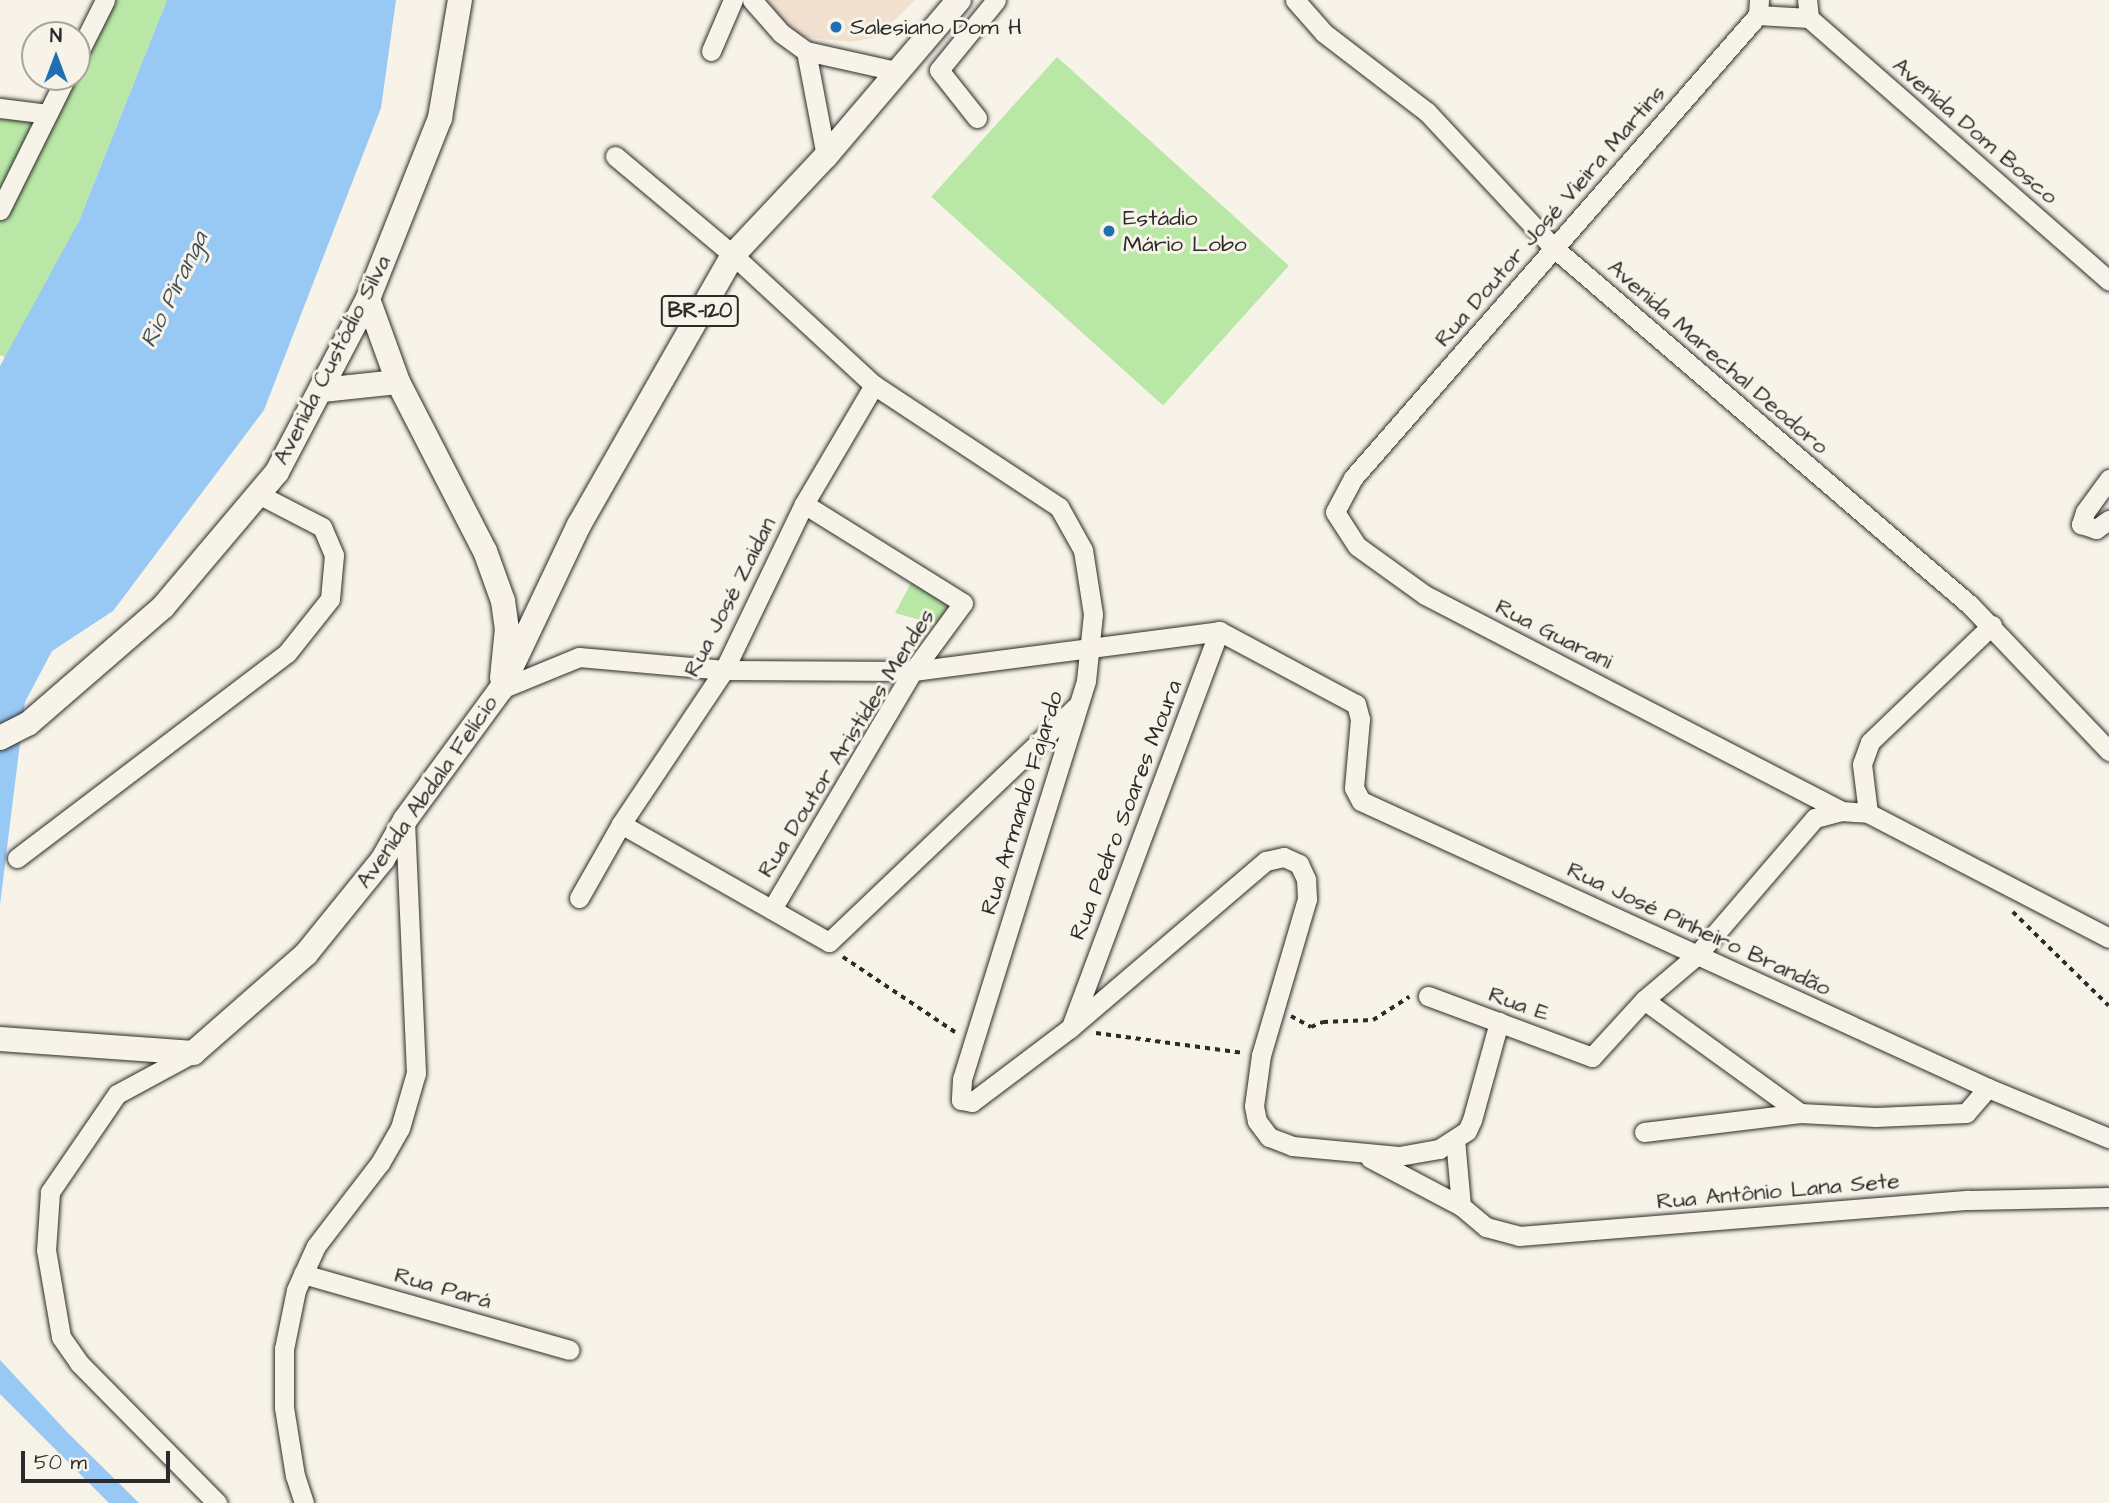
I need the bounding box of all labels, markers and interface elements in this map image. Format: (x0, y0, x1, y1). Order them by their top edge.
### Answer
place label: Salesiano Dom H (850, 13, 1022, 41)
marker: Salesiano Dom H (828, 19, 844, 35)
north arrow (21, 21, 91, 91)
text: N (50, 23, 62, 50)
street label: Avenida Dom Bosco (1887, 52, 2063, 210)
street label: Rua Doutor José Vieira Martins (1429, 80, 1671, 352)
place label: Estádio Mário Lobo (1123, 204, 1247, 258)
marker: Estádio Mário Lobo (1101, 223, 1117, 239)
water label: Rio Piranga (135, 228, 215, 352)
street label: Avenida Custódio Silva (267, 251, 397, 469)
street label: Avenida Marechal Deodoro (1602, 253, 1834, 461)
road number: BR-120 (660, 294, 740, 328)
street label: Rua José Zaidan (678, 513, 782, 681)
street label: Rua Guarani (1491, 593, 1617, 675)
street label: Rua Doutor Aristídes Mendes (752, 604, 940, 882)
street label: Rua Pedro Soares Moura (1064, 676, 1188, 944)
street label: Rua Armando Fajardo (975, 688, 1069, 918)
street label: Avenida Abdala Felício (350, 690, 504, 894)
street label: Rua José Pinheiro Brandão (1563, 856, 1835, 1002)
street label: Rua E (1485, 980, 1553, 1028)
street label: Rua Antônio Lana Sete (1655, 1167, 1901, 1215)
street label: Rua Pará (391, 1261, 495, 1315)
scale bar (24, 1436, 173, 1480)
text: 50 m (34, 1448, 87, 1477)

